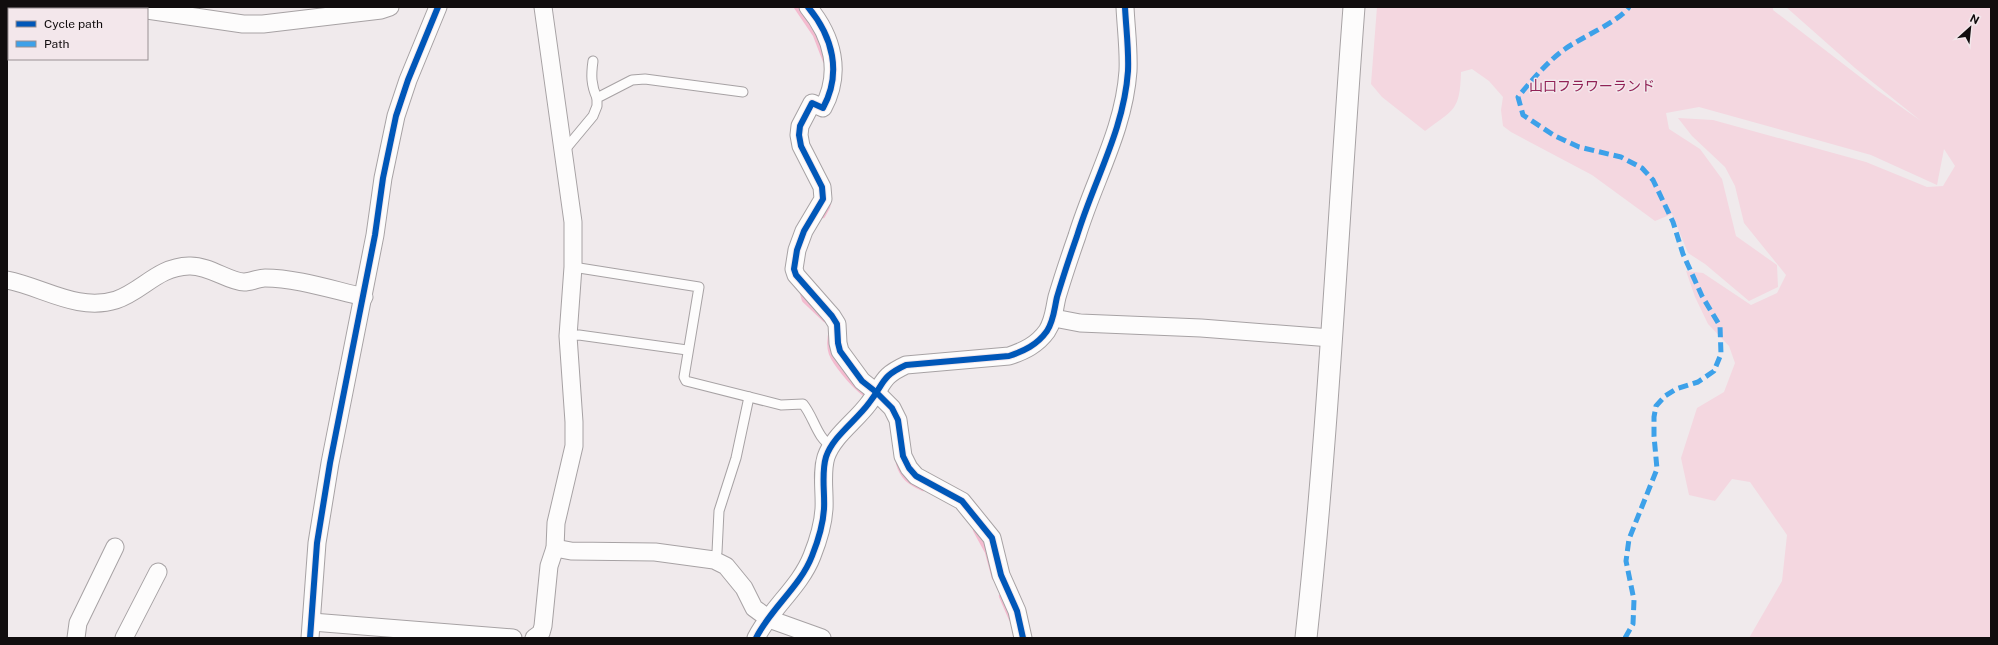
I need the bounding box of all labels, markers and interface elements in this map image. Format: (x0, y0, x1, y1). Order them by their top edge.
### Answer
legend (8, 8, 148, 60)
north arrow (1950, 8, 1990, 48)
text: N (1968, 12, 1981, 26)
text: Cycle path (44, 17, 103, 31)
text: Path (44, 37, 70, 51)
park label: 山口フラワーランド (1529, 78, 1655, 94)

